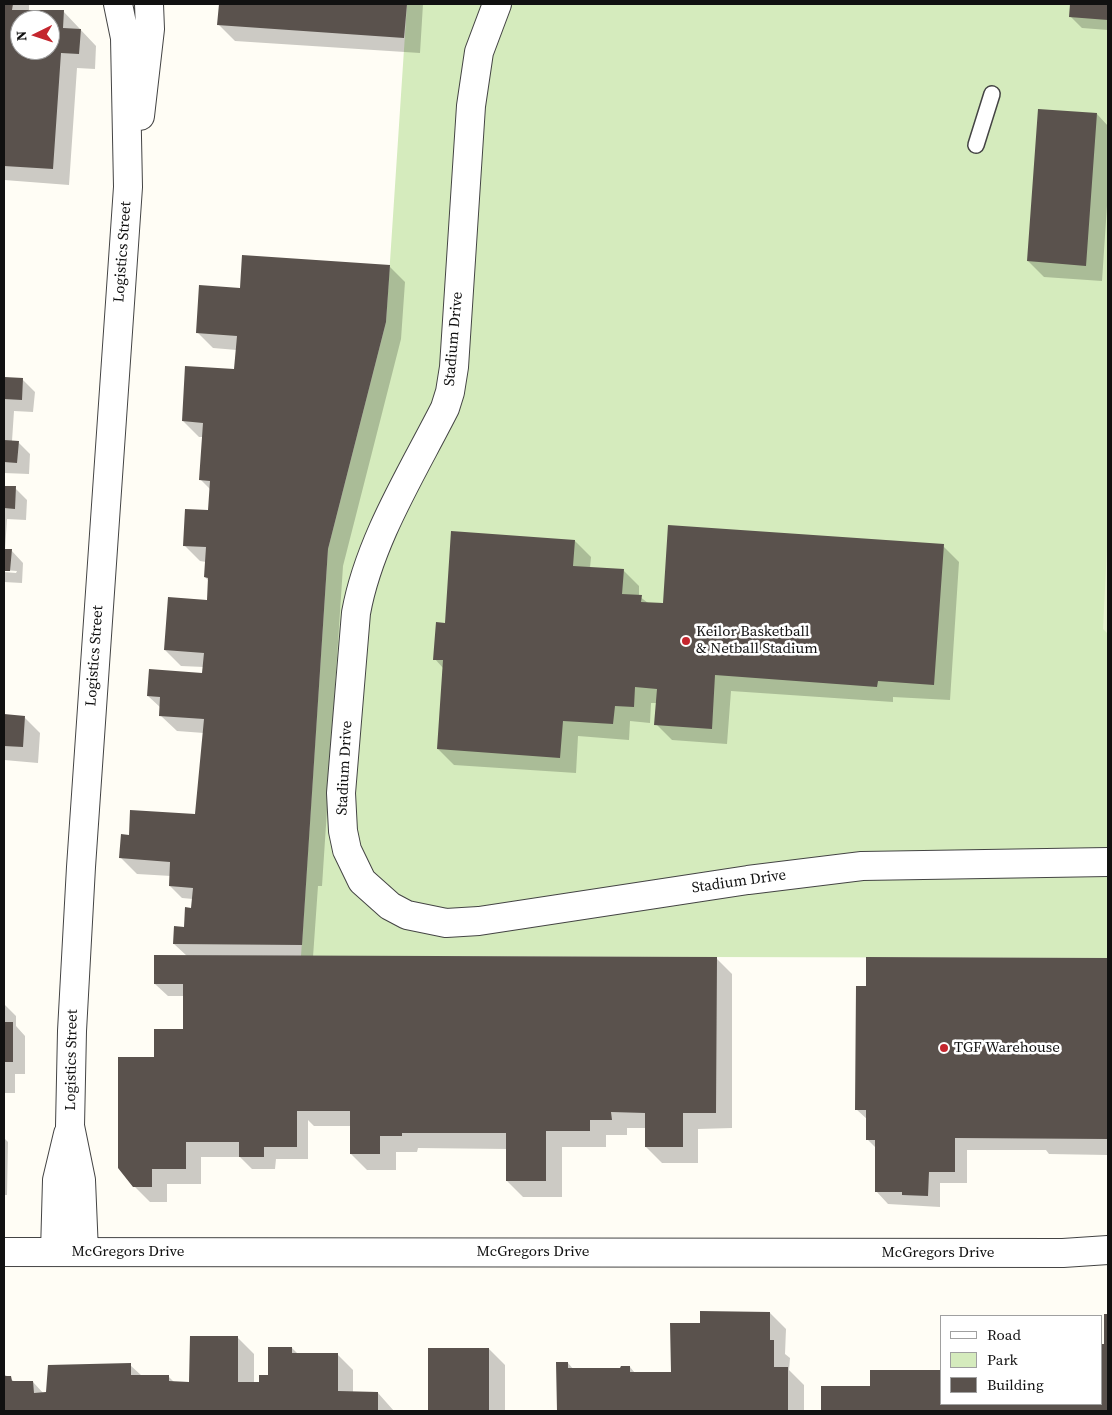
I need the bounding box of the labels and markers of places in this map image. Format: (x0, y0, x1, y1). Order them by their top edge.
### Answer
place label: Keilor Basketball & Netball Stadium (696, 623, 818, 658)
marker: Keilor Basketball & Netball Stadium (680, 635, 692, 647)
place label: TGF Warehouse (954, 1039, 1060, 1057)
marker: TGF Warehouse (938, 1042, 950, 1054)

